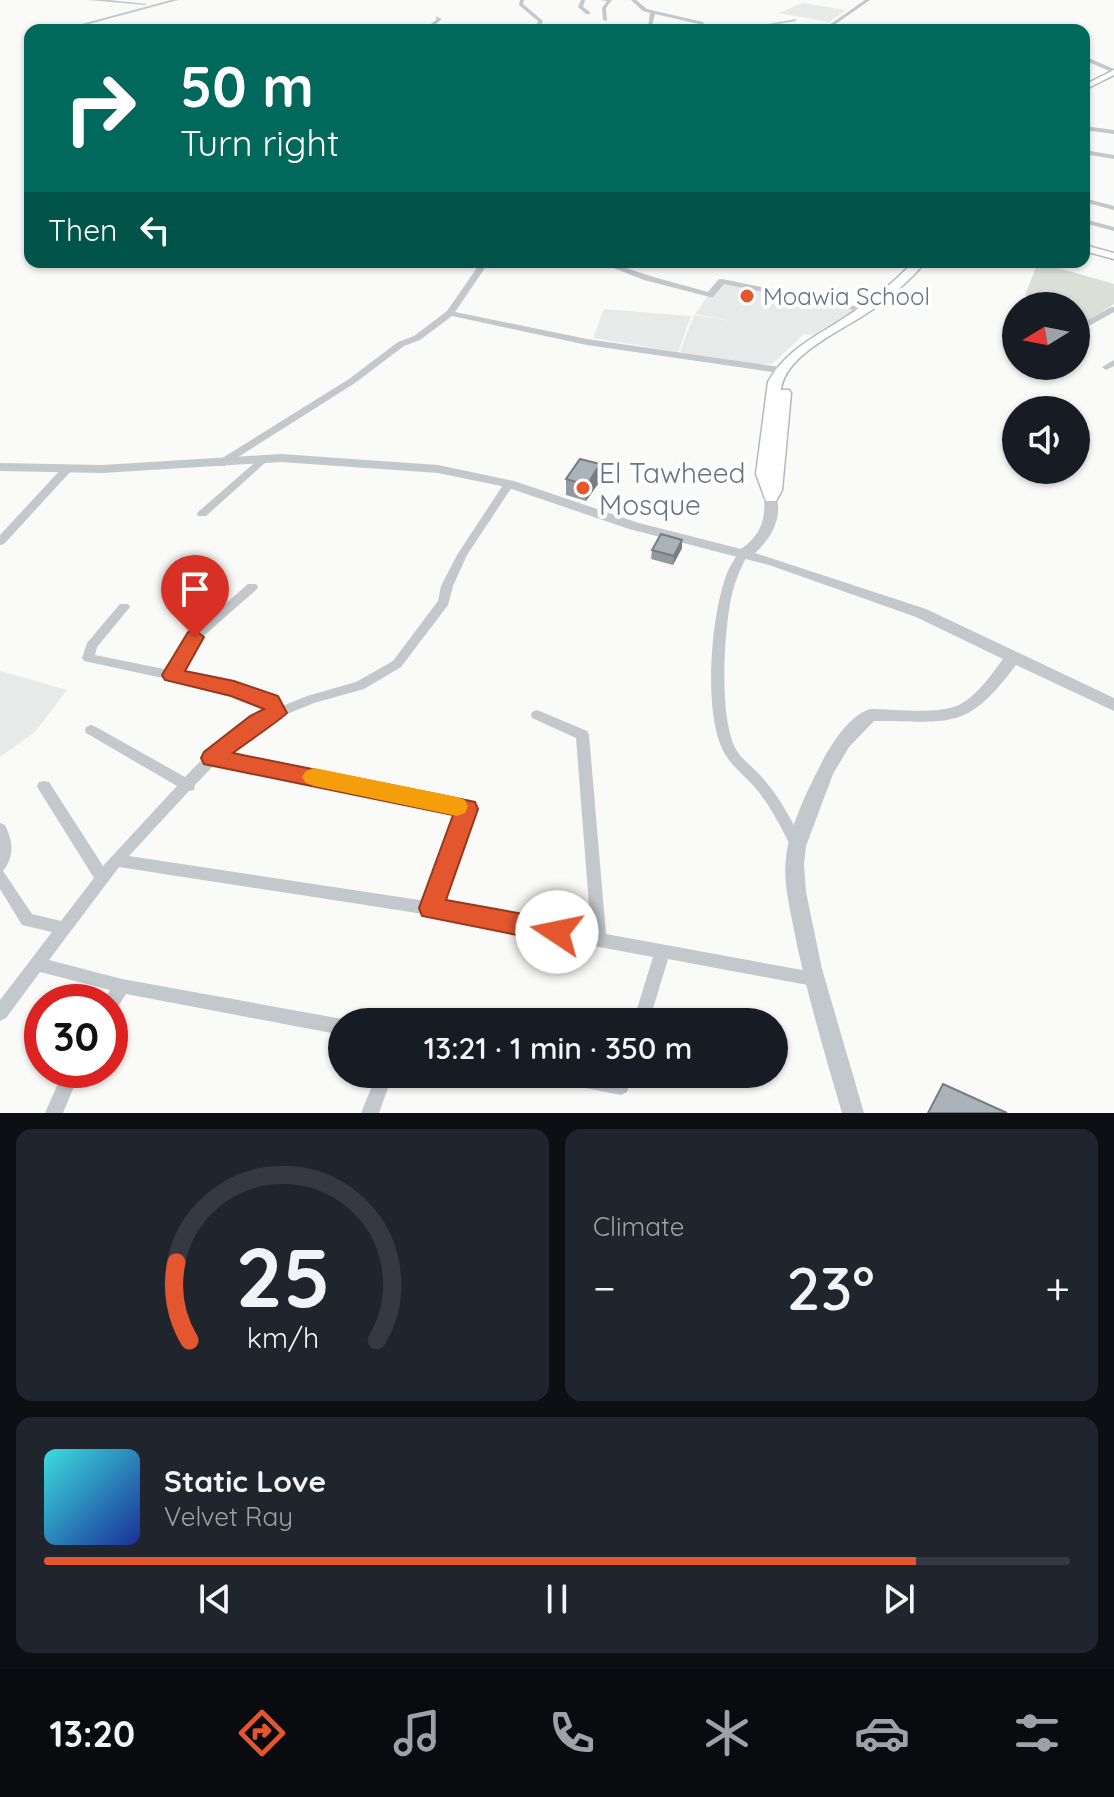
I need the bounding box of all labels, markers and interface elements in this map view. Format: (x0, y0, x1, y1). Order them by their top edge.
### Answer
text: 50 m (180, 51, 314, 121)
icon: right (48, 56, 152, 160)
text: Turn right (180, 120, 339, 165)
icon: left (133, 208, 177, 252)
text: Then (48, 211, 117, 249)
place label: Moawia School (763, 281, 930, 311)
marker: Moawia School (738, 287, 756, 305)
north arrow (1002, 292, 1090, 380)
map controls (1002, 292, 1090, 484)
button: sound (1002, 396, 1090, 484)
place label: El Tawheed Mosque (599, 455, 745, 522)
marker: El Tawheed Mosque (574, 479, 592, 497)
pin (161, 555, 229, 637)
icon: arrive (173, 567, 217, 611)
position arrow (515, 890, 599, 974)
speed limit sign: 30 (24, 984, 128, 1088)
text: 13:21 · 1 min · 350 m (424, 1029, 692, 1067)
text: Climate (593, 1210, 684, 1243)
text: 25 (235, 1224, 330, 1328)
text: 23° (786, 1250, 875, 1325)
text: − (593, 1260, 616, 1315)
text: + (1045, 1260, 1070, 1315)
text: km/h (246, 1319, 319, 1355)
text: Static Love (164, 1462, 326, 1500)
text: Velvet Ray (164, 1500, 293, 1533)
icon: previous (193, 1577, 237, 1621)
icon: pause (535, 1577, 579, 1621)
icon: next (877, 1577, 921, 1621)
icon: directions (234, 1705, 290, 1761)
icon: music (389, 1705, 445, 1761)
icon: phone (544, 1705, 600, 1761)
icon: climate (699, 1705, 755, 1761)
icon: car (854, 1705, 910, 1761)
icon: filters (1009, 1705, 1065, 1761)
text: 13:20 (49, 1711, 135, 1756)

